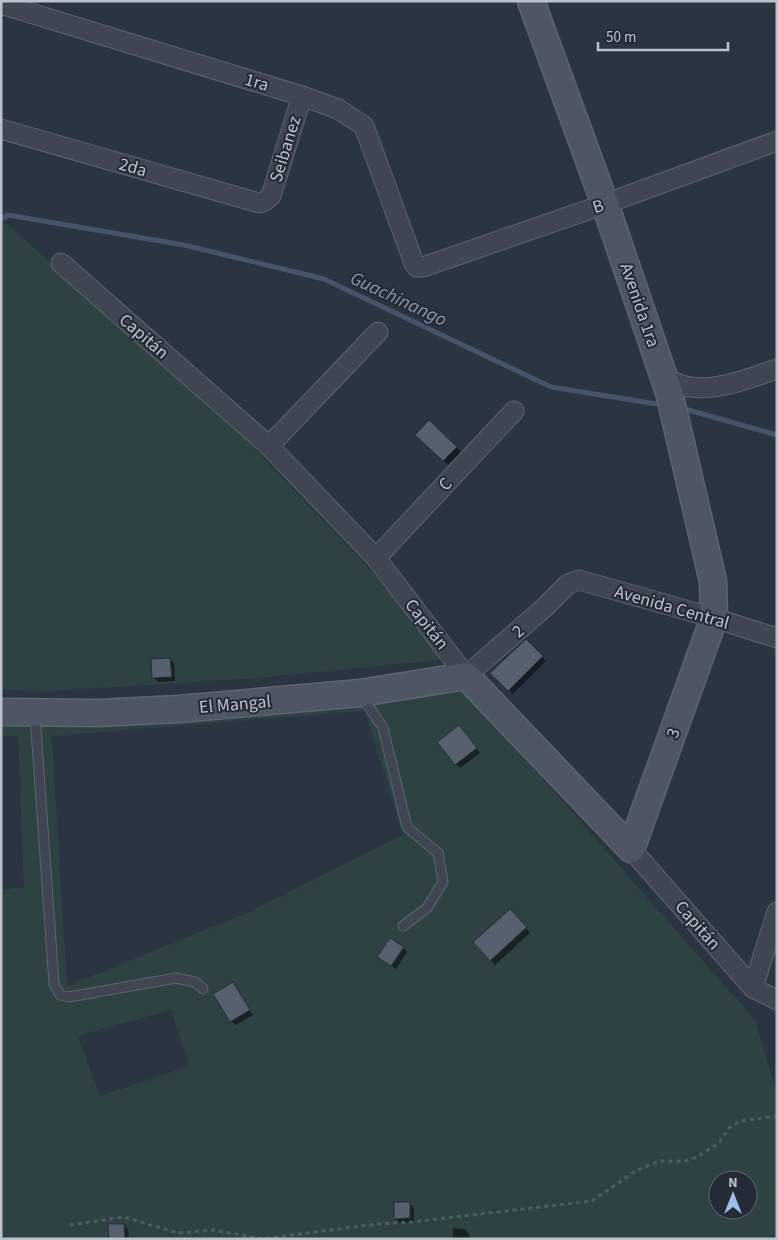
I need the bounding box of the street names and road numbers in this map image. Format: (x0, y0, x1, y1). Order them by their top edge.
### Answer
street label: 1ra (242, 67, 272, 98)
street label: Seibanez (264, 113, 307, 185)
street label: 2da (116, 152, 150, 183)
street label: B (589, 193, 607, 220)
street label: Avenida 1ra (613, 260, 666, 351)
street label: Capitán (113, 308, 174, 365)
street label: C (433, 472, 458, 497)
street label: Avenida Central (611, 579, 732, 636)
street label: Capitán (399, 594, 454, 655)
street label: 2 (507, 619, 530, 644)
street label: El Mangal (198, 689, 272, 720)
street label: 3 (660, 725, 687, 742)
street label: Capitán (669, 895, 726, 956)

